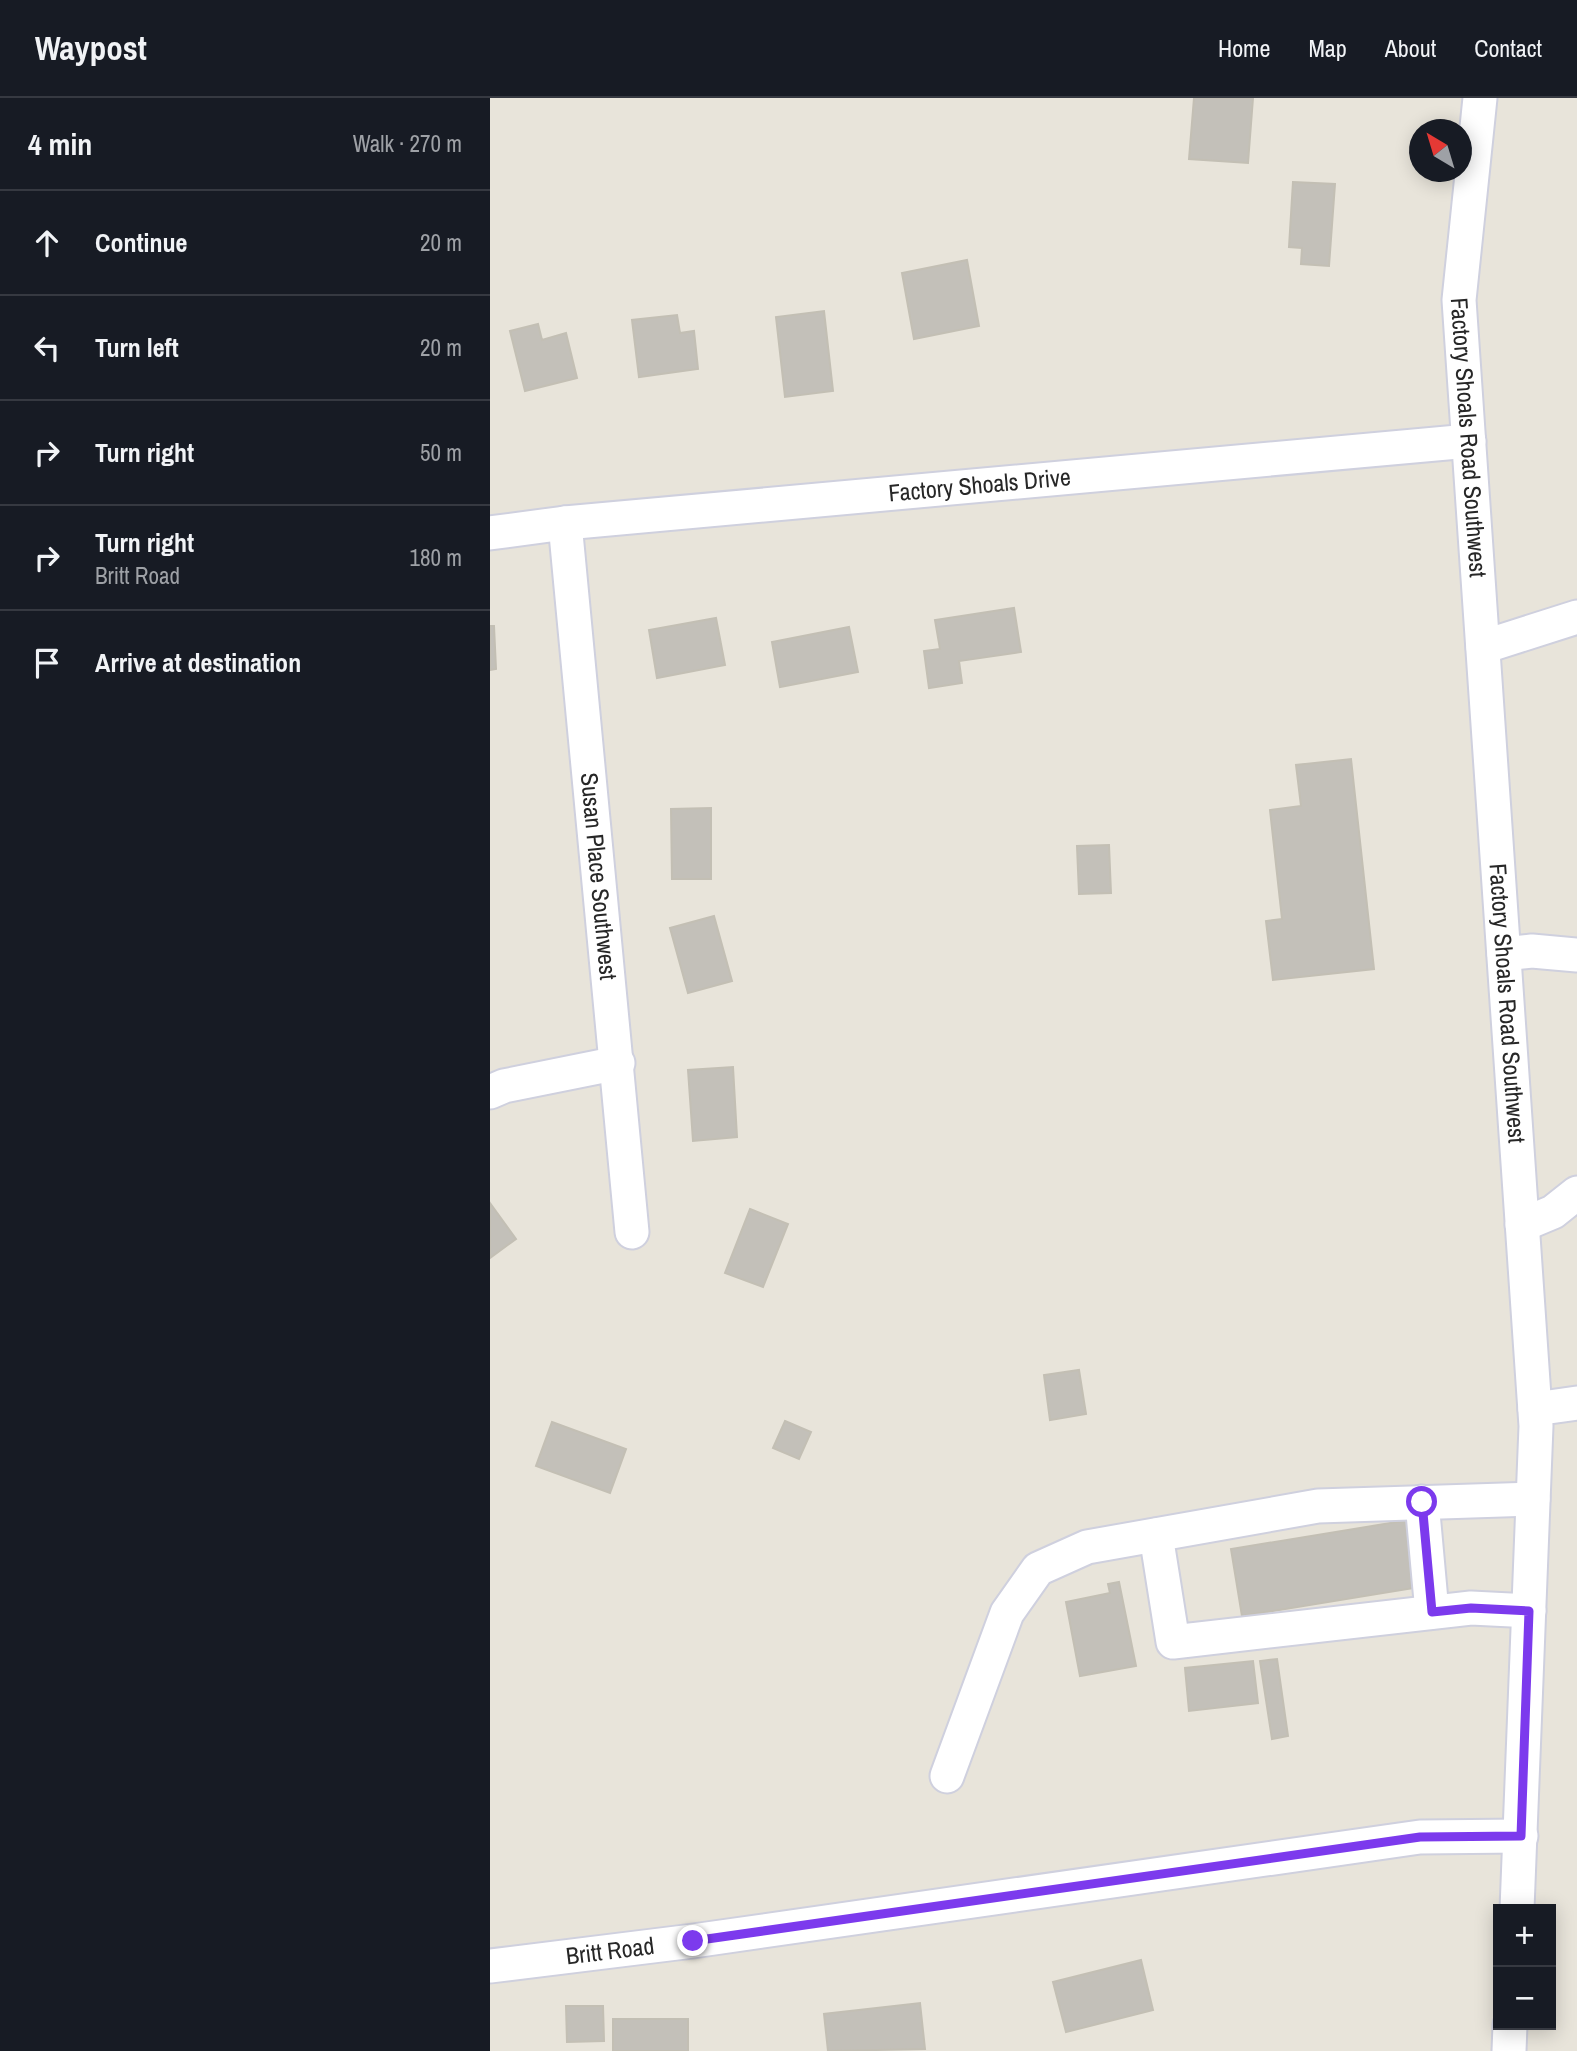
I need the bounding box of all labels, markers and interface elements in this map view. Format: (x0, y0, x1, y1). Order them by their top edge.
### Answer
text: Waypost (35, 26, 147, 70)
text: Home (1218, 32, 1270, 64)
text: Map (1308, 32, 1347, 64)
text: About (1385, 32, 1436, 64)
text: Contact (1474, 32, 1542, 64)
north arrow (1409, 119, 1472, 182)
text: 4 min (28, 124, 92, 164)
text: Walk · 270 m (353, 128, 462, 159)
icon: ahead (28, 224, 66, 262)
text: Continue (95, 225, 187, 260)
text: 20 m (420, 227, 462, 258)
street label: Factory Shoals Road Southwest (1444, 297, 1495, 579)
icon: left (28, 329, 66, 367)
text: Turn left (95, 330, 179, 365)
text: 20 m (420, 332, 462, 363)
icon: right (28, 434, 66, 472)
text: Turn right (95, 435, 194, 470)
text: 50 m (420, 437, 462, 468)
street label: Factory Shoals Drive (887, 460, 1072, 509)
text: Turn right (95, 525, 194, 560)
icon: right (28, 539, 66, 577)
text: 180 m (410, 542, 462, 573)
text: Britt Road (95, 560, 180, 591)
icon: arrive (28, 644, 66, 682)
text: Arrive at destination (95, 645, 301, 680)
street label: Susan Place Southwest (574, 771, 625, 982)
street label: Factory Shoals Road Southwest (1483, 862, 1534, 1145)
route start (1406, 1486, 1437, 1517)
map controls (1493, 1904, 1556, 2030)
button: + (1493, 1904, 1556, 1967)
route end (677, 1925, 708, 1956)
street label: Britt Road (564, 1929, 656, 1972)
button: − (1493, 1967, 1556, 2030)

